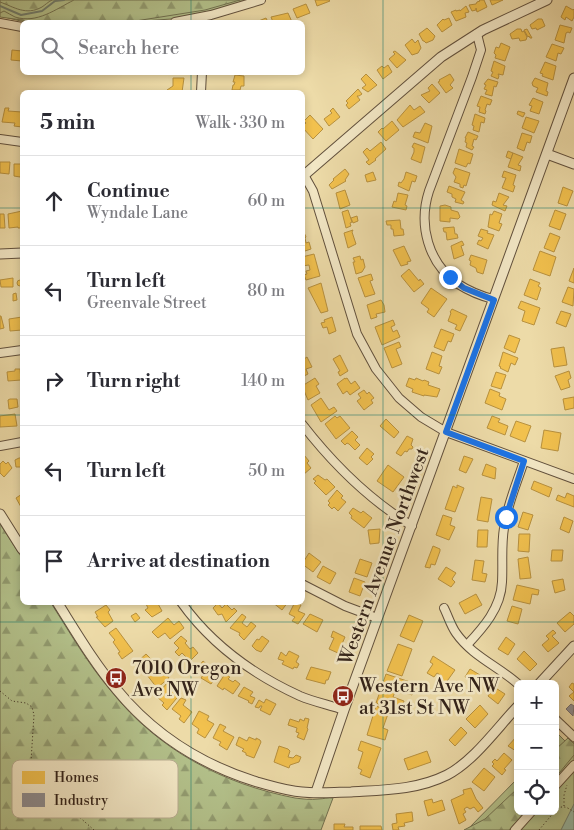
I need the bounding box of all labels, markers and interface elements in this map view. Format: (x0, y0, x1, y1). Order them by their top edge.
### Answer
search box (20, 20, 305, 75)
icon: search (38, 34, 66, 62)
text: Search here (78, 36, 179, 60)
text: 5 min (40, 110, 95, 136)
text: Walk · 330 m (195, 113, 285, 133)
text: Continue (87, 179, 170, 203)
icon: ahead (40, 187, 68, 215)
text: 60 m (247, 191, 285, 211)
text: Wyndale Lane (87, 203, 188, 223)
route end (439, 266, 462, 289)
text: Turn left (87, 269, 166, 293)
icon: left (40, 277, 68, 305)
text: 80 m (247, 281, 285, 301)
text: Greenvale Street (87, 293, 207, 313)
icon: right (40, 367, 68, 395)
text: Turn right (87, 369, 180, 393)
text: 140 m (241, 371, 285, 391)
street label: Western Avenue Northwest (333, 444, 435, 669)
icon: left (40, 457, 68, 485)
text: Turn left (87, 459, 166, 483)
text: 50 m (248, 461, 285, 481)
route start (495, 506, 518, 529)
icon: arrive (40, 547, 68, 575)
text: Arrive at destination (87, 549, 270, 573)
place label: 7010 Oregon Ave NW (131, 656, 242, 702)
bus stop icon: 7010 Oregon Ave NW (104, 666, 128, 690)
place label: Western Ave NW at 31st St NW (358, 674, 500, 720)
map controls (514, 680, 559, 815)
button: + (514, 680, 559, 725)
bus stop icon: Western Ave NW at 31st St NW (331, 684, 355, 708)
button: − (514, 725, 559, 770)
legend (12, 760, 178, 818)
text: Homes (54, 769, 99, 787)
button: locate (514, 770, 559, 815)
text: Industry (54, 792, 108, 810)

